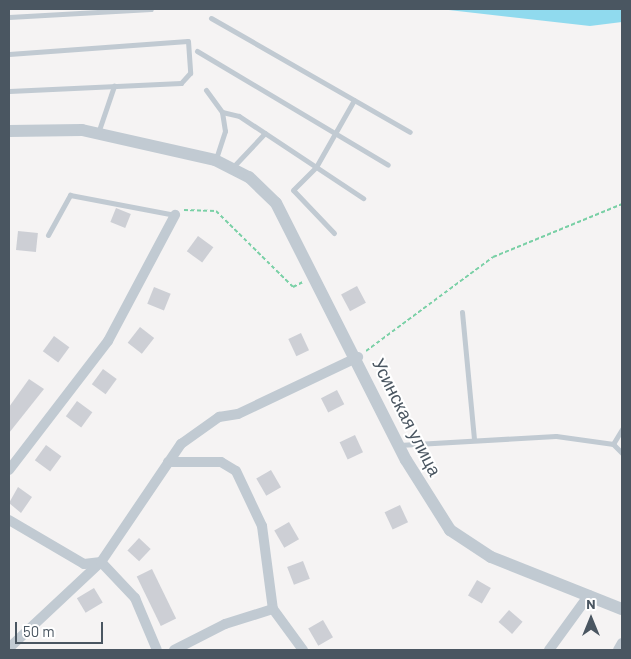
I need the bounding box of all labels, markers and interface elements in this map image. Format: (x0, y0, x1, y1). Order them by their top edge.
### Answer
street label: Усинская улица (368, 354, 446, 480)
north arrow (566, 594, 616, 644)
text: N (586, 595, 596, 612)
scale bar (18, 612, 105, 644)
text: 50 m (23, 622, 55, 640)

